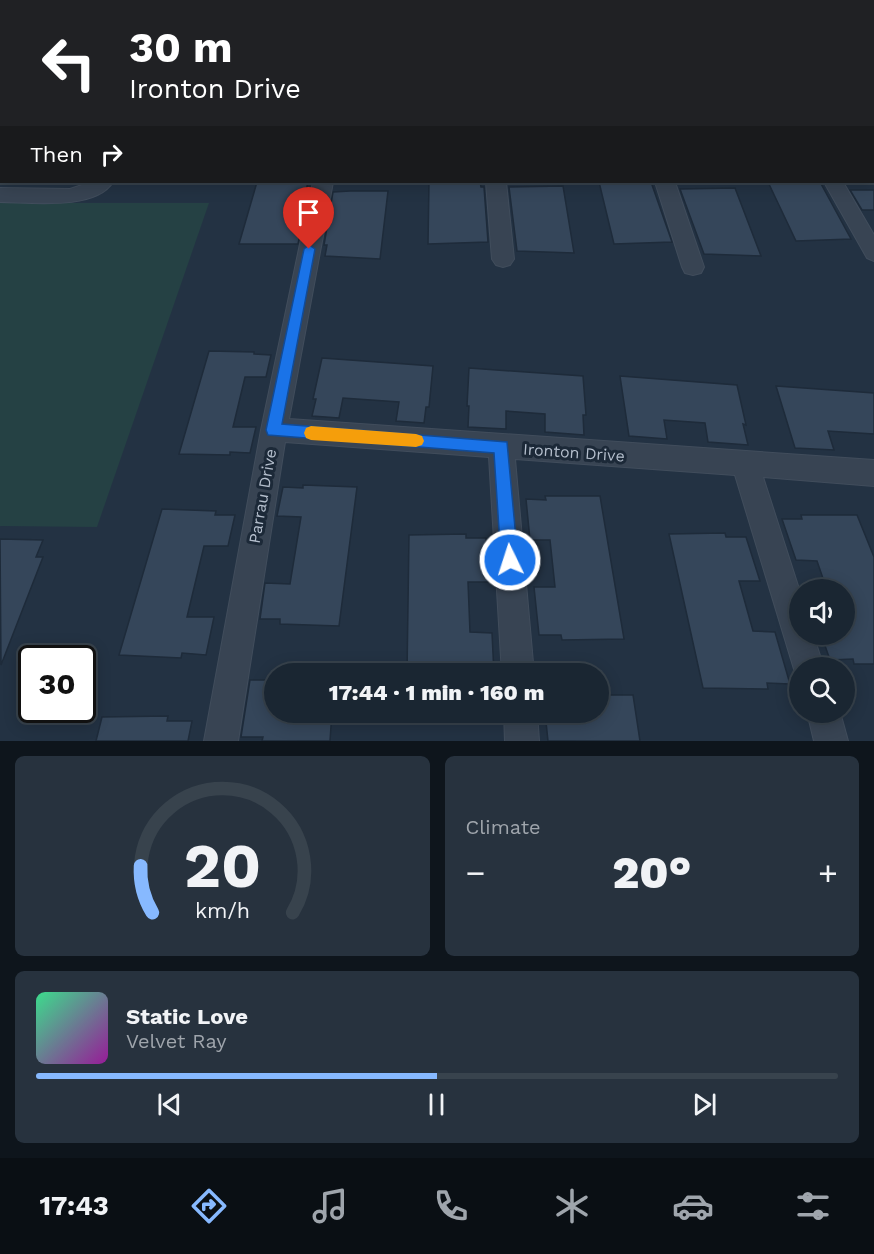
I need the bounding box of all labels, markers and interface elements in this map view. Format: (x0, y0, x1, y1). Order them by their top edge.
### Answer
text: 30 m (129, 23, 233, 72)
icon: left (30, 24, 108, 102)
text: Ironton Drive (129, 73, 301, 105)
icon: right (95, 138, 128, 171)
text: Then (30, 142, 83, 167)
pin (283, 187, 334, 249)
icon: arrive (292, 196, 325, 229)
street label: Ironton Drive (523, 439, 625, 466)
street label: Parrau Drive (245, 447, 280, 545)
position arrow (478, 528, 542, 592)
map controls (789, 579, 855, 723)
button: sound (789, 579, 855, 645)
speed limit sign: 30 (18, 645, 96, 723)
button: search (789, 657, 855, 723)
text: 17:44 · 1 min · 160 m (329, 680, 544, 705)
text: Climate (466, 815, 541, 839)
text: 20 (184, 829, 261, 902)
text: 20° (612, 846, 691, 899)
text: − (466, 853, 485, 892)
text: + (818, 853, 838, 892)
text: km/h (195, 898, 250, 923)
text: Static Love (126, 1004, 248, 1029)
text: Velvet Ray (126, 1029, 227, 1053)
icon: previous (153, 1088, 186, 1121)
icon: pause (420, 1088, 453, 1121)
icon: next (688, 1088, 721, 1121)
icon: directions (188, 1185, 230, 1227)
icon: music (309, 1185, 351, 1227)
icon: phone (430, 1185, 472, 1227)
icon: climate (551, 1185, 593, 1227)
icon: car (672, 1185, 714, 1227)
icon: filters (792, 1185, 834, 1227)
text: 17:43 (39, 1190, 109, 1222)

